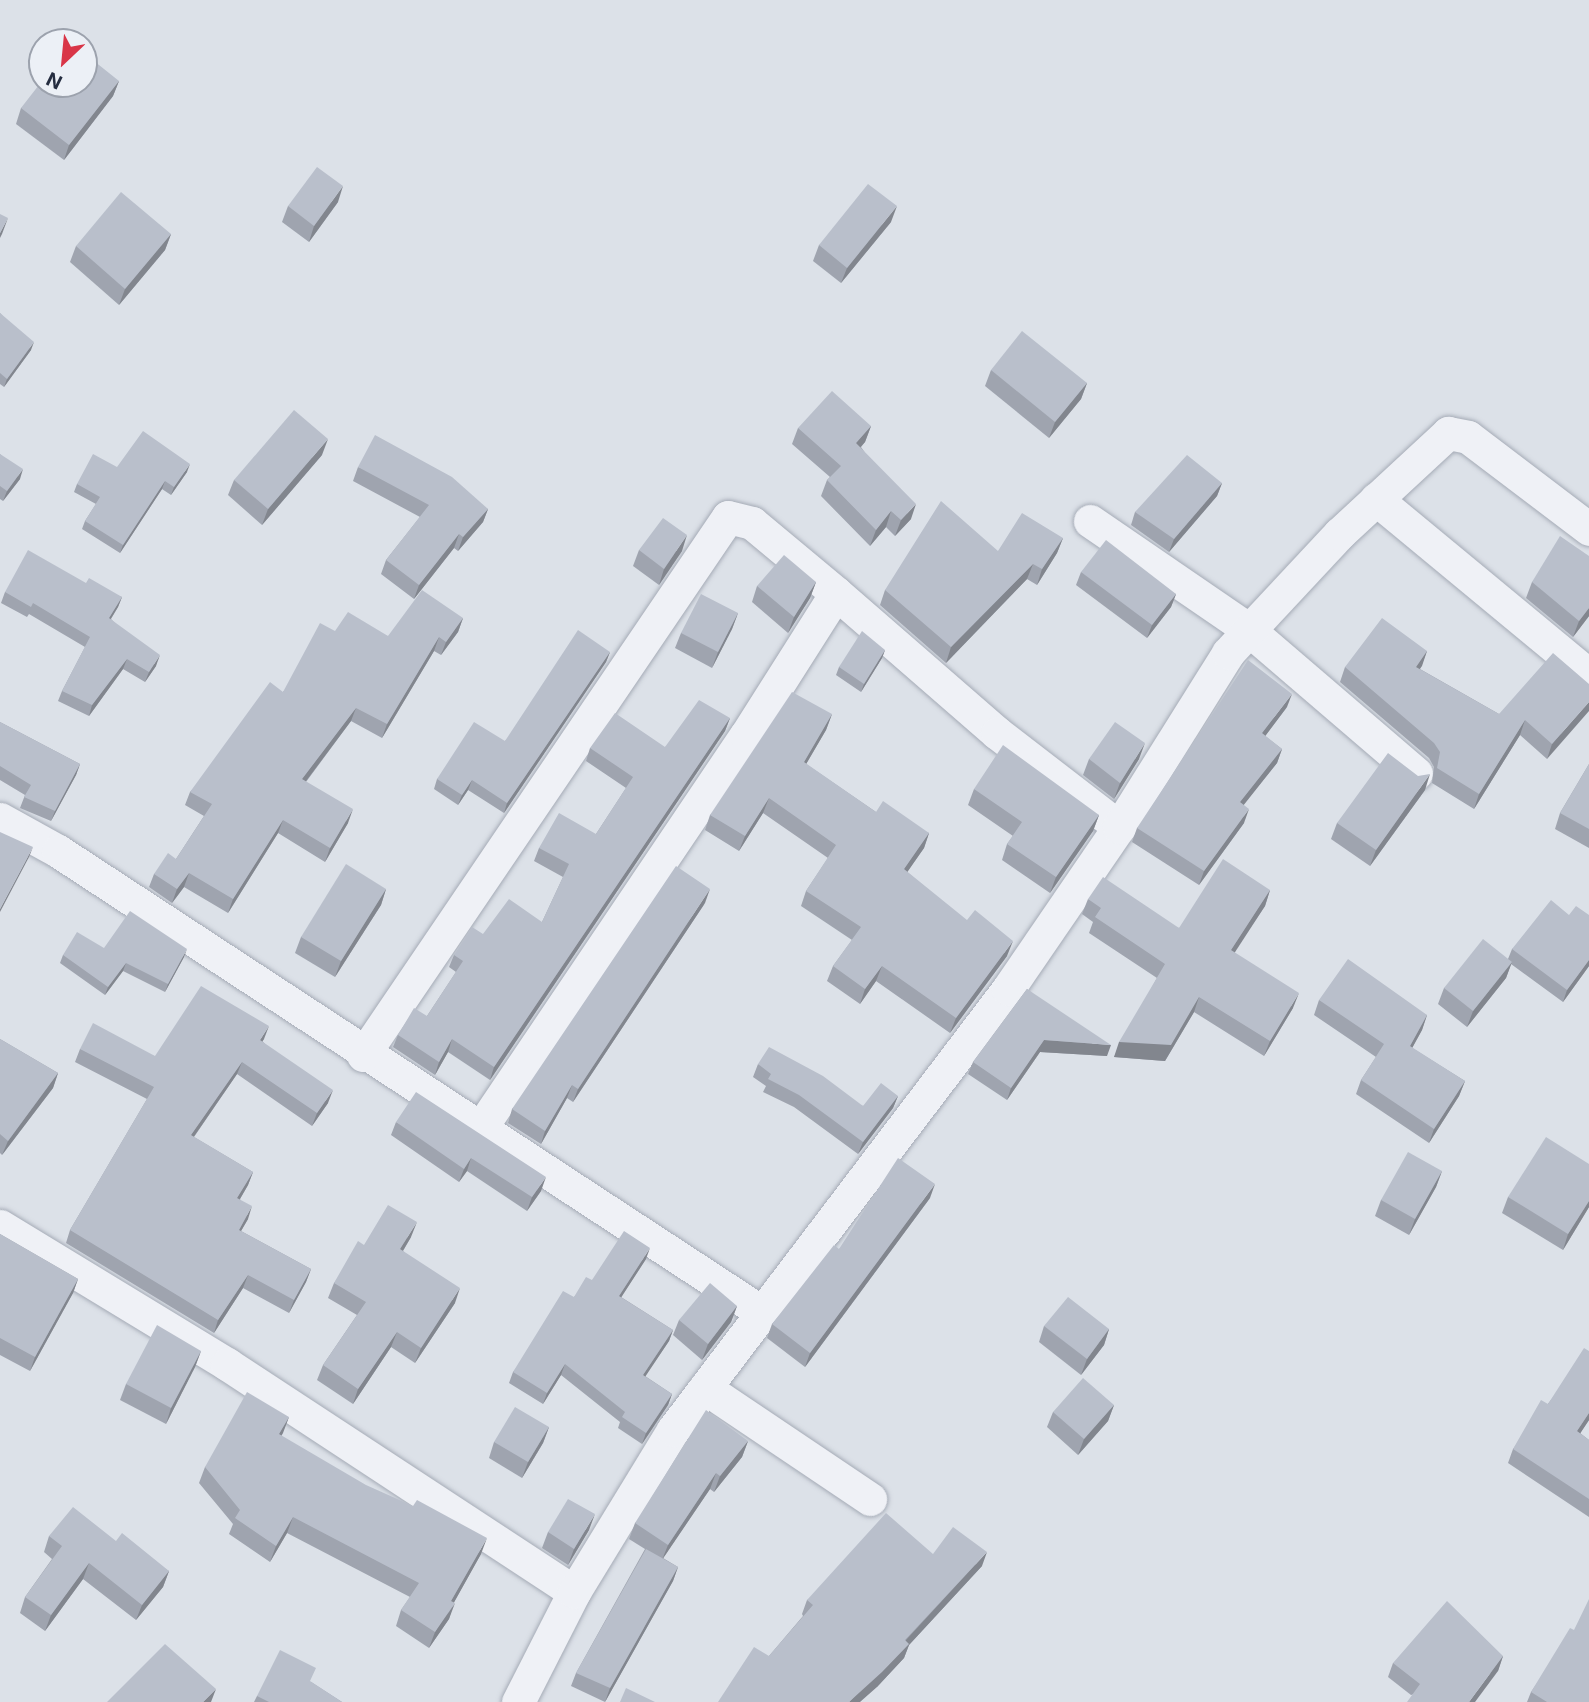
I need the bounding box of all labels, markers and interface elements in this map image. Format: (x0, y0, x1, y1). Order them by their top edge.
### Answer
north arrow (28, 28, 98, 98)
text: N (43, 67, 66, 94)

